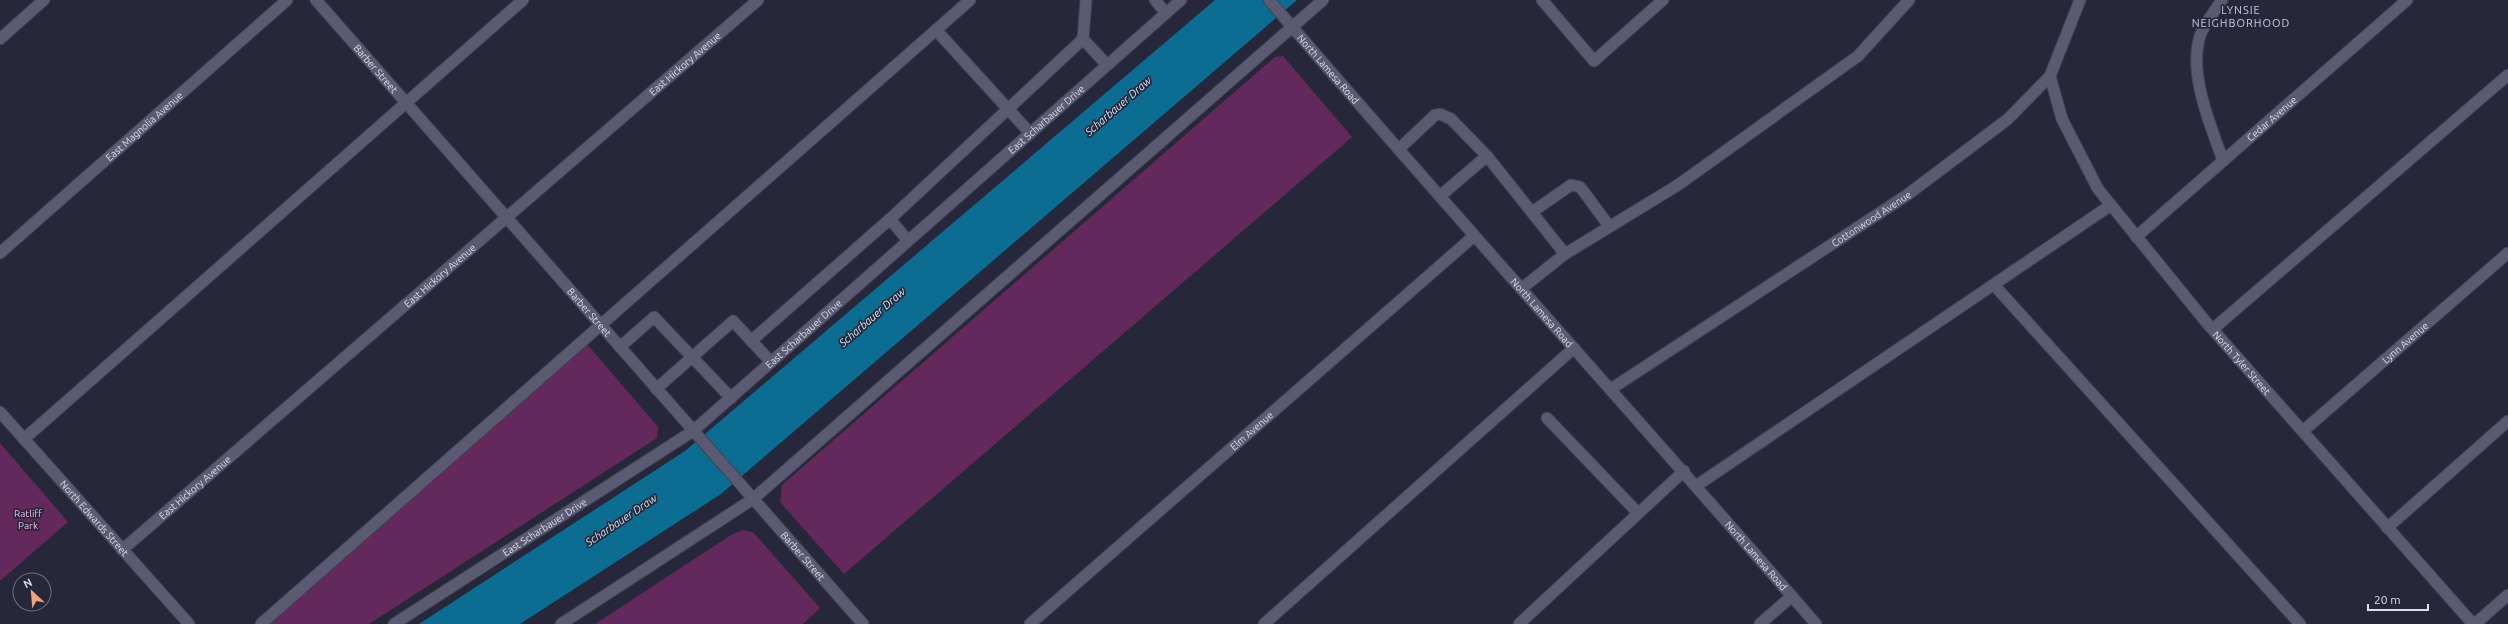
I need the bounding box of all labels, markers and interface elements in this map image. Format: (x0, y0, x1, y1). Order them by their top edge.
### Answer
district label: LYNSIE NEIGHBORHOOD (2192, 4, 2290, 29)
street label: East Hickory Avenue (647, 30, 723, 98)
street label: North Lamesa Road (1295, 32, 1361, 106)
street label: Barber Street (351, 42, 400, 95)
water label: Scharbauer Draw (1082, 74, 1154, 139)
street label: East Scharbauer Drive (1006, 83, 1087, 156)
street label: East Magnolia Avenue (104, 90, 185, 163)
street label: Cedar Avenue (2245, 94, 2299, 144)
street label: Cottonwood Avenue (1830, 189, 1913, 249)
street label: East Hickory Avenue (402, 242, 478, 310)
street label: North Lamesa Road (1509, 276, 1575, 349)
water label: Scharbauer Draw (836, 285, 908, 350)
street label: Barber Street (565, 286, 613, 339)
street label: East Scharbauer Drive (763, 297, 844, 371)
street label: Lynn Avenue (2380, 320, 2430, 366)
street label: North Tyler Street (2211, 329, 2273, 397)
street label: Elm Avenue (1228, 409, 1275, 452)
street label: East Hickory Avenue (157, 454, 233, 522)
street label: North Edwards Street (58, 478, 131, 558)
water label: Scharbauer Draw (582, 491, 659, 549)
street label: East Scharbauer Drive (501, 496, 589, 559)
park label: Ratliff Park (14, 508, 42, 531)
street label: North Lamesa Road (1723, 519, 1789, 593)
street label: Barber Street (779, 530, 827, 583)
north arrow (12, 572, 52, 612)
text: N (21, 576, 34, 590)
scale bar (2368, 586, 2428, 612)
text: 20 m (2374, 593, 2401, 606)

